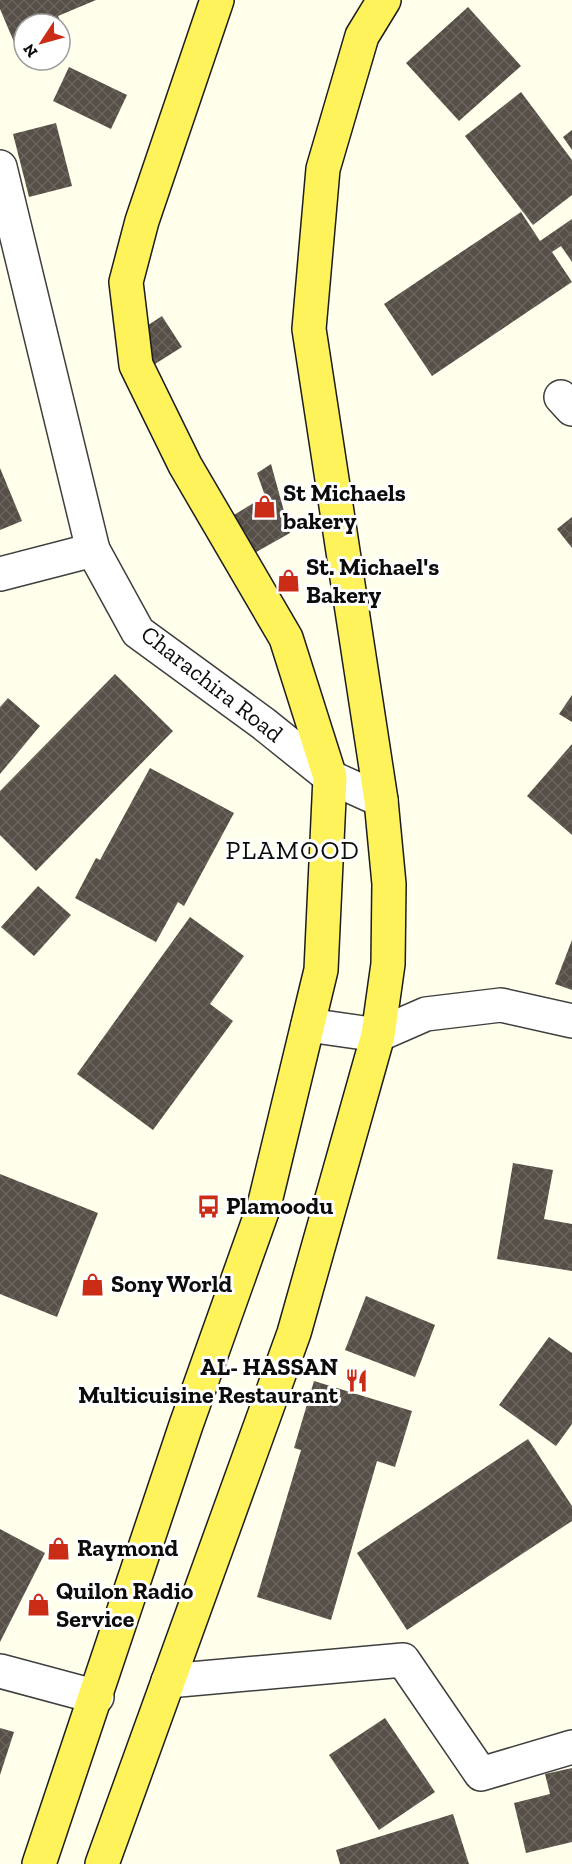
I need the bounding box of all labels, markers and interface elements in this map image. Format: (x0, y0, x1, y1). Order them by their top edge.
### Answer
north arrow (12, 12, 72, 72)
text: N (19, 40, 42, 61)
place label: St Michaels bakery (282, 478, 406, 535)
shop icon: St Michaels bakery (252, 494, 278, 520)
place label: St. Michael's Bakery (306, 552, 439, 609)
shop icon: St. Michael's Bakery (275, 568, 301, 594)
street label: Charachira Road (136, 619, 289, 748)
district label: PLAMOOD (226, 834, 360, 866)
place label: Plamoodu (226, 1191, 333, 1220)
bus stop icon: Plamoodu (195, 1193, 221, 1219)
place label: Sony World (111, 1269, 233, 1298)
shop icon: Sony World (80, 1271, 106, 1297)
place label: AL- HASSAN Multicuisine Restaurant (78, 1352, 338, 1409)
restaurant icon: AL- HASSAN Multicuisine Restaurant (343, 1368, 369, 1394)
place label: Raymond (77, 1533, 179, 1562)
shop icon: Raymond (46, 1535, 72, 1561)
place label: Quilon Radio Service (56, 1576, 194, 1633)
shop icon: Quilon Radio Service (25, 1592, 51, 1618)

